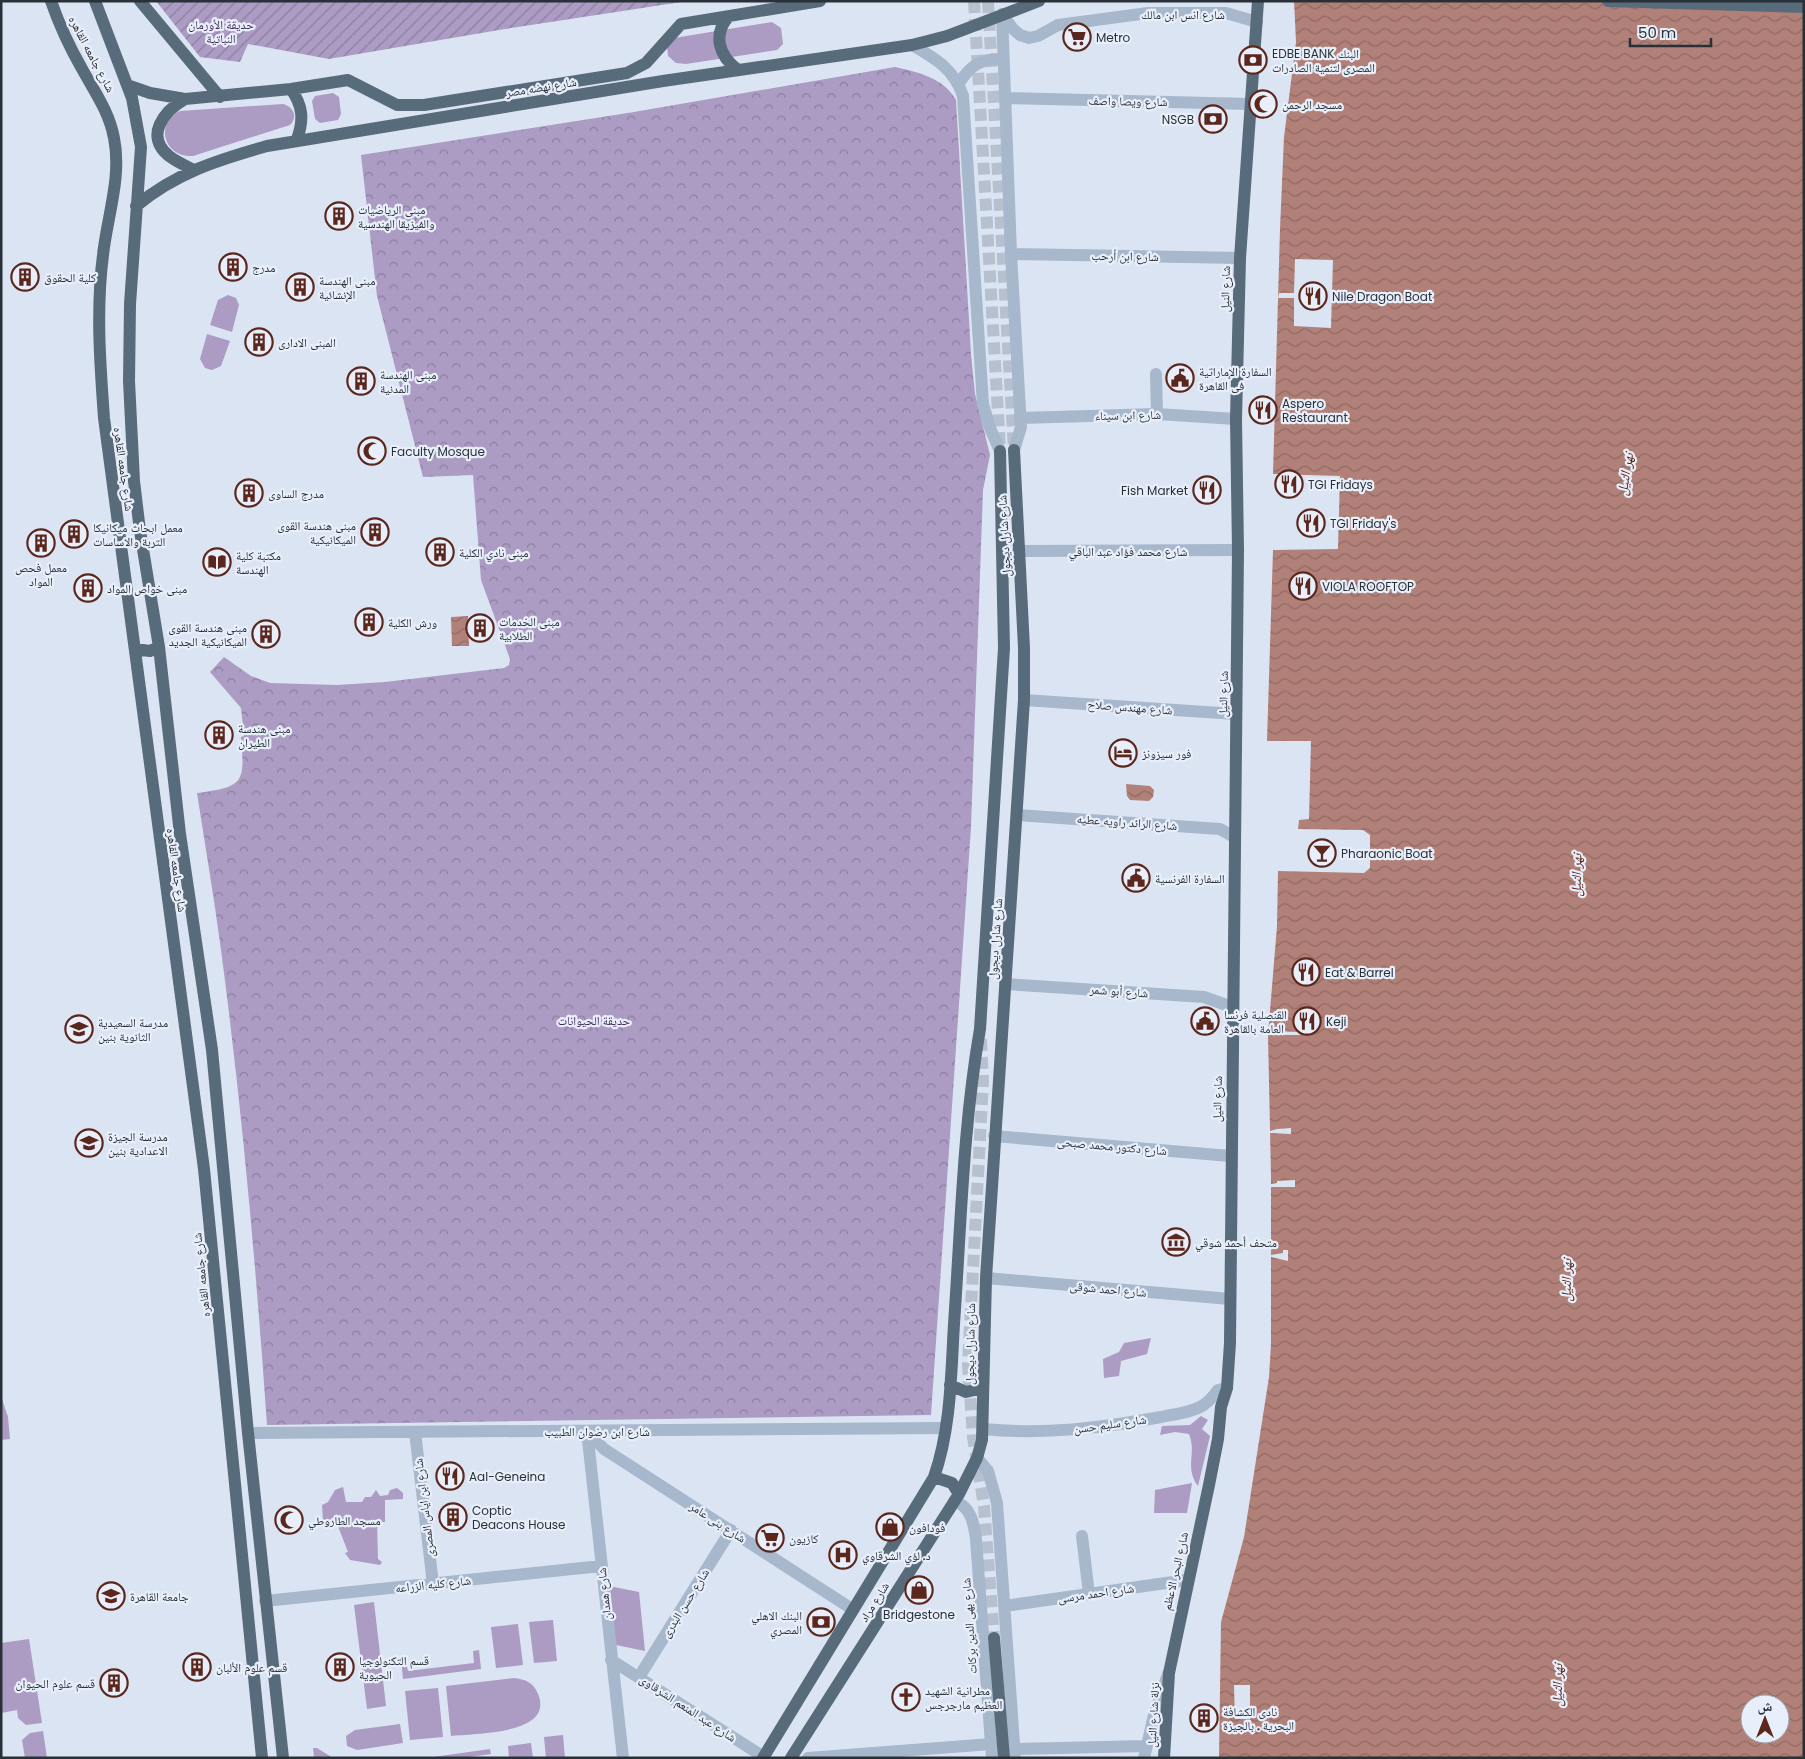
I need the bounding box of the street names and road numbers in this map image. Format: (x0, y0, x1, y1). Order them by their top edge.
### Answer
street label: شارع انس ابن مالك (1141, 6, 1225, 23)
street label: شارع جامعه القاهره (65, 13, 119, 95)
street label: شارع نهضه مصر (503, 73, 578, 101)
street label: شارع ويصا واصف (1088, 92, 1168, 110)
street label: شارع ابن أرحب (1091, 247, 1159, 265)
street label: شارع النيل (1216, 266, 1234, 312)
street label: شارع ابن سيناء (1095, 406, 1161, 424)
street label: شارع جامعه القاهره (110, 426, 138, 512)
street label: شارع شارل ديجول (993, 495, 1015, 577)
street label: شارع محمد فؤاد عبد الباقي (1069, 543, 1187, 562)
street label: شارع النيل (1214, 671, 1232, 717)
street label: شارع مهندس صلاح (1087, 696, 1173, 718)
street label: شارع الرائد راويه عطيه (1076, 810, 1178, 834)
street label: شارع جامعه القاهره (163, 827, 191, 913)
street label: شارع شارل ديجول (984, 898, 1006, 980)
street label: شارع أبو شمر (1088, 980, 1149, 1002)
street label: شارع النيل (1208, 1076, 1226, 1122)
street label: شارع دكتور محمد صبحى (1056, 1133, 1168, 1159)
street label: شارع جامعه القاهره (188, 1232, 214, 1318)
street label: شارع احمد شوقى (1069, 1277, 1147, 1301)
street label: شارع شارل ديجول (961, 1303, 979, 1385)
street label: شارع سليم حسن (1073, 1410, 1148, 1438)
street label: شارع ابن رضوان الطبيب (544, 1423, 650, 1440)
street label: شارع ابن اياس المصرى (409, 1457, 439, 1559)
street label: شارع بنى عامر (686, 1497, 749, 1547)
street label: شارع البحر الاعظم (1158, 1530, 1192, 1612)
street label: شارع حسن البدرى (657, 1565, 713, 1641)
street label: شارع همدان (593, 1567, 615, 1621)
street label: شارع كليه الزراعه (394, 1572, 472, 1596)
street label: شارع بهى الدين بركات (957, 1577, 981, 1675)
street label: شارع مراد (855, 1579, 893, 1625)
street label: شارع احمد مرسى (1057, 1579, 1135, 1607)
street label: شارع عبد المنعم الشرقاوى (636, 1670, 740, 1746)
street label: نزلة شارع النيل (1143, 1682, 1163, 1748)

